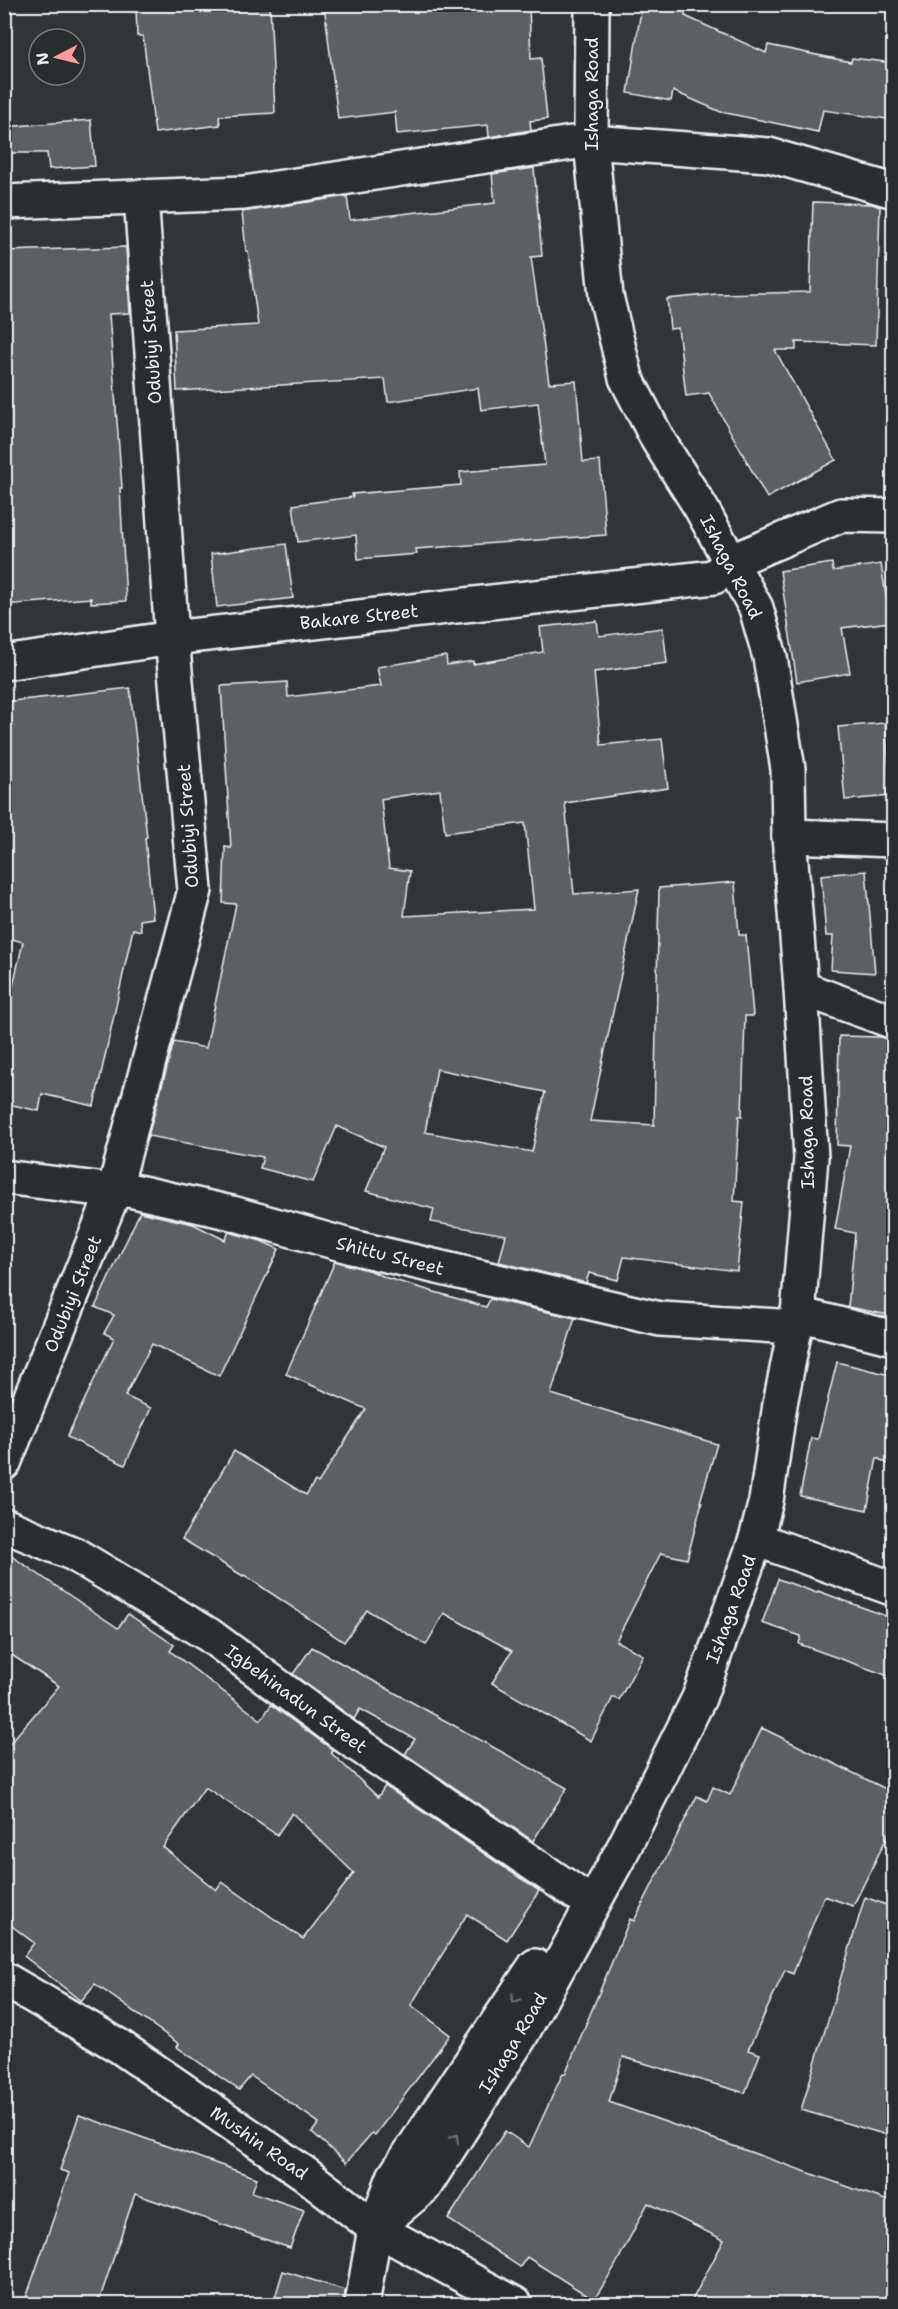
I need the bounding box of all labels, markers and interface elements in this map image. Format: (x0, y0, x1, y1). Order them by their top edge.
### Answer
north arrow (27, 27, 87, 87)
street label: Ishaga Road (580, 37, 604, 151)
text: N (31, 51, 54, 66)
street label: Odubiyi Street (135, 279, 167, 405)
street label: Ishaga Road (695, 511, 767, 623)
street label: Bakare Street (299, 599, 420, 635)
street label: Odubiyi Street (172, 763, 204, 889)
street label: Ishaga Road (794, 1075, 820, 1189)
street label: Shittu Street (334, 1231, 447, 1281)
street label: Odubiyi Street (39, 1232, 107, 1356)
street label: Ishaga Road (700, 1551, 762, 1667)
street label: Igbehinadun Street (220, 1639, 372, 1759)
street label: Ishaga Road (473, 1988, 553, 2098)
one-way arrow (511, 1992, 522, 2003)
street label: Mushin Road (205, 2100, 313, 2186)
one-way arrow (448, 2134, 459, 2145)

